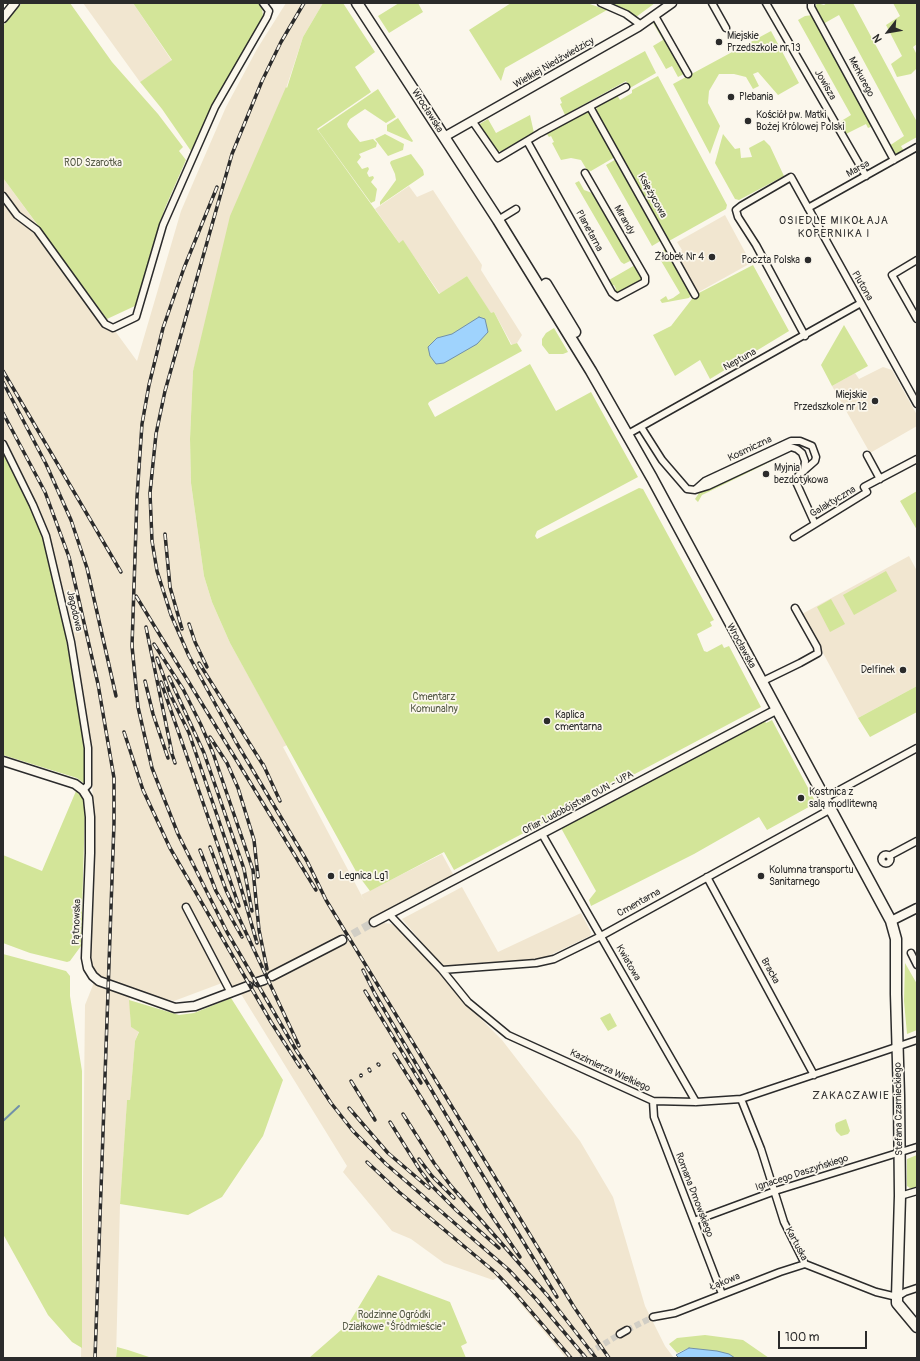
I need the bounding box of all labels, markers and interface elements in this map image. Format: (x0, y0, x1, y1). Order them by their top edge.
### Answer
north arrow (868, 12, 908, 52)
place label: Miejskie Przedszkole nr 13 (727, 30, 801, 54)
text: N (870, 32, 885, 45)
street label: Wielkiej Niedźwiedzicy (511, 35, 597, 91)
marker: Miejskie Przedszkole nr 13 (714, 37, 724, 47)
street label: Merkurego (845, 55, 877, 99)
street label: Jowisza (812, 68, 838, 102)
street label: Wrocławska (408, 87, 446, 135)
place label: Plebania (739, 91, 773, 103)
marker: Plebania (726, 92, 736, 102)
place label: Kościół pw. Matki Bożej Królowej Polski (756, 109, 844, 132)
marker: Kościół pw. Matki Bożej Królowej Polski (743, 116, 753, 126)
park label: ROD Szarotka (64, 157, 122, 169)
street label: Marsa (844, 158, 872, 180)
street label: Księżycowa (635, 172, 669, 220)
street label: Mirandy (611, 203, 637, 237)
street label: Planetarna (573, 208, 605, 254)
district label: OSIEDLE MIKOŁAJA KOPERNIKA I (779, 214, 889, 240)
place label: Żłobek Nr 4 (655, 251, 704, 263)
marker: Żłobek Nr 4 (707, 252, 717, 262)
place label: Poczta Polska (741, 254, 800, 266)
marker: Poczta Polska (803, 255, 813, 265)
street label: Plutona (849, 269, 875, 303)
street label: Neptuna (721, 346, 759, 374)
place label: Miejskie Przedszkole nr 12 (793, 389, 867, 412)
marker: Miejskie Przedszkole nr 12 (870, 396, 880, 406)
street label: Kosmiczna (726, 434, 774, 464)
place label: Myjnia bezdotykowa (774, 462, 828, 486)
marker: Myjnia bezdotykowa (761, 469, 771, 479)
street label: Galaktyczna (808, 484, 858, 520)
street label: Jagodowa (64, 590, 84, 632)
street label: Wrocławska (724, 621, 758, 671)
place label: Delfinek (861, 664, 895, 676)
marker: Delfinek (898, 665, 908, 675)
park label: Cmentarz Komunalny (410, 691, 458, 714)
place label: Kaplica cmentarna (555, 709, 602, 732)
marker: Kaplica cmentarna (542, 716, 552, 726)
street label: Ofiar Ludobójstwa OUN - UPA (520, 769, 636, 837)
place label: Kostnica z salą modlitewną (809, 786, 878, 810)
marker: Kostnica z salą modlitewną (796, 793, 806, 803)
place label: Kolumna transportu Sanitarnego (769, 864, 853, 888)
place label: Legnica Lg1 (339, 870, 389, 882)
marker: Legnica Lg1 (326, 871, 336, 881)
marker: Kolumna transportu Sanitarnego (756, 871, 766, 881)
street label: Cmentarna (615, 886, 663, 920)
street label: Pątnowska (70, 899, 84, 945)
street label: Kwiatowa (613, 943, 643, 983)
street label: Bracka (758, 956, 782, 986)
street label: Kazimierza Wielkiego (568, 1047, 652, 1095)
street label: Stefana Czarnieckiego (892, 1062, 906, 1156)
district label: ZAKACZAWIE (812, 1089, 890, 1103)
street label: Romana Dmowskiego (672, 1151, 716, 1239)
street label: Ignacego Daszyńskiego (754, 1152, 850, 1194)
street label: Kartuska (782, 1225, 810, 1263)
street label: Łąkowa (708, 1270, 742, 1294)
park label: Rodzinne Ogródki Działkowe "Śródmieście" (342, 1309, 446, 1332)
scale bar (780, 1323, 869, 1349)
text: 100 m (785, 1330, 819, 1345)

